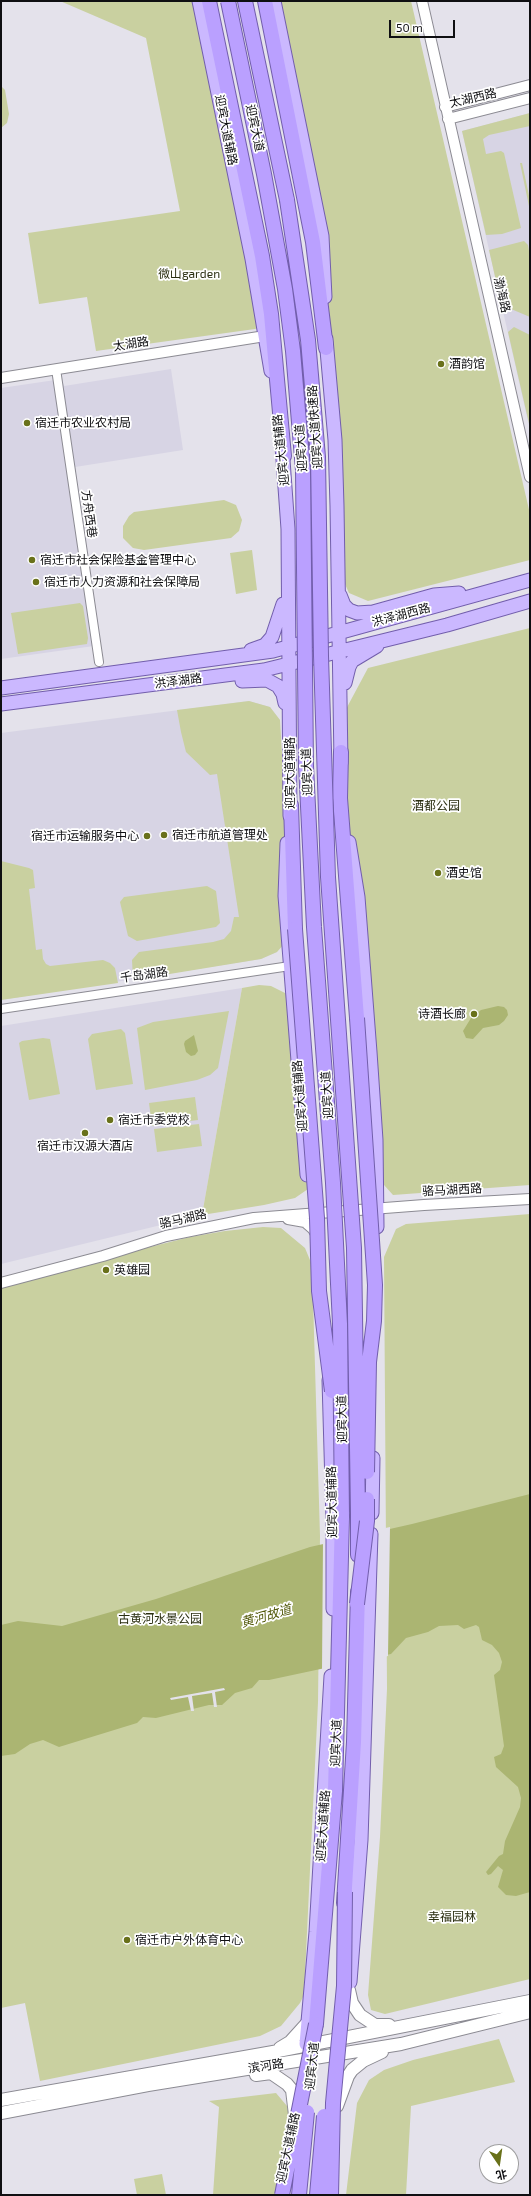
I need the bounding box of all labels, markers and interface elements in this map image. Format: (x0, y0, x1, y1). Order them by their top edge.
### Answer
scale bar (391, 12, 457, 38)
text: 50 m (396, 20, 423, 34)
street label: 太湖西路 (448, 86, 498, 110)
street label: 迎宾大道辅路 (212, 93, 240, 167)
street label: 迎宾大道 (243, 103, 267, 153)
park label: 微山garden (158, 267, 220, 281)
street label: 渤海路 (491, 276, 513, 314)
street label: 太湖路 (112, 334, 150, 354)
place label: 酒韵馆 (449, 357, 485, 371)
marker: 酒韵馆 (436, 359, 446, 369)
street label: 迎宾大道快速路 (305, 385, 325, 469)
street label: 迎宾大道辅路 (270, 413, 292, 487)
place label: 宿迁市农业农村局 (35, 416, 131, 430)
marker: 宿迁市农业农村局 (22, 418, 32, 428)
street label: 迎宾大道 (292, 424, 310, 472)
street label: 方舟西巷 (79, 489, 99, 539)
place label: 宿迁市社会保险基金管理中心 (40, 553, 196, 567)
marker: 宿迁市社会保险基金管理中心 (27, 555, 37, 565)
place label: 宿迁市人力资源和社会保障局 (44, 575, 200, 589)
marker: 宿迁市人力资源和社会保障局 (31, 577, 41, 587)
street label: 洪泽湖西路 (370, 600, 432, 630)
street label: 洪泽湖路 (153, 671, 203, 691)
street label: 迎宾大道辅路 (283, 737, 297, 809)
street label: 迎宾大道 (299, 748, 315, 796)
park label: 酒都公园 (412, 799, 460, 813)
place label: 宿迁市航道管理处 (172, 828, 268, 842)
place label: 宿迁市运输服务中心 (31, 829, 139, 843)
marker: 宿迁市航道管理处 (159, 830, 169, 840)
marker: 宿迁市运输服务中心 (142, 831, 152, 841)
place label: 酒史馆 (446, 866, 482, 880)
marker: 酒史馆 (433, 868, 443, 878)
street label: 千岛湖路 (119, 965, 169, 985)
place label: 诗酒长廊 (418, 1007, 466, 1021)
marker: 诗酒长廊 (469, 1009, 479, 1019)
street label: 迎宾大道辅路 (290, 1060, 310, 1132)
street label: 迎宾大道 (318, 1071, 336, 1119)
place label: 宿迁市委党校 (118, 1113, 190, 1127)
marker: 宿迁市委党校 (105, 1115, 115, 1125)
marker: 宿迁市汉源大酒店 (80, 1128, 90, 1138)
place label: 宿迁市汉源大酒店 (37, 1139, 133, 1153)
street label: 骆马湖西路 (422, 1181, 482, 1199)
street label: 骆马湖路 (158, 1207, 208, 1231)
place label: 英雄园 (114, 1263, 150, 1277)
marker: 英雄园 (101, 1265, 111, 1275)
street label: 迎宾大道 (334, 1395, 350, 1443)
street label: 迎宾大道辅路 (324, 1466, 340, 1538)
water label: 黄河故道 (239, 1601, 293, 1631)
park label: 古黄河水景公园 (118, 1612, 202, 1626)
street label: 迎宾大道 (328, 1719, 344, 1767)
street label: 迎宾大道辅路 (313, 1790, 333, 1862)
park label: 幸福园林 (428, 1910, 476, 1924)
place label: 宿迁市户外体育中心 (135, 1933, 243, 1947)
marker: 宿迁市户外体育中心 (122, 1935, 132, 1945)
street label: 迎宾大道 (302, 2041, 322, 2091)
street label: 滨河路 (247, 2056, 285, 2076)
street label: 迎宾大道辅路 (273, 2111, 303, 2185)
north arrow (479, 2144, 519, 2184)
text: 北 (495, 2168, 508, 2183)

